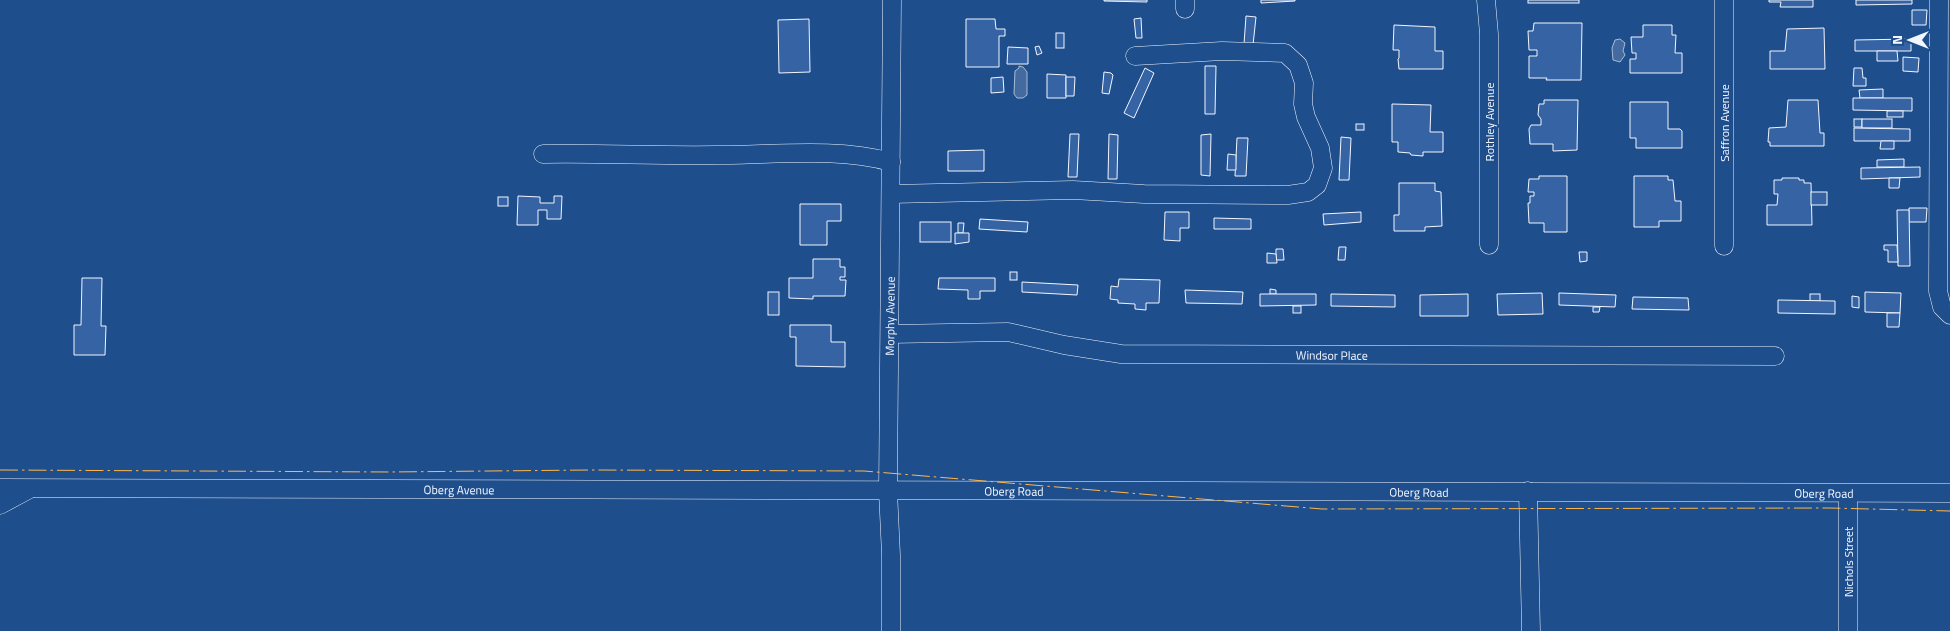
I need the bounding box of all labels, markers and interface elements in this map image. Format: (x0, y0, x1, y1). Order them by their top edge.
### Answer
north arrow (1885, 15, 1935, 65)
text: N (1886, 35, 1907, 45)
street label: Rothley Avenue (1480, 83, 1499, 161)
street label: Saffron Avenue (1715, 84, 1734, 162)
street label: Morphy Avenue (880, 276, 899, 356)
street label: Windsor Place (1296, 345, 1368, 364)
street label: Oberg Avenue (424, 480, 494, 499)
street label: Oberg Road (984, 481, 1044, 500)
street label: Oberg Road (1389, 482, 1449, 501)
street label: Oberg Road (1794, 483, 1854, 502)
street label: Nichols Street (1839, 526, 1858, 597)

